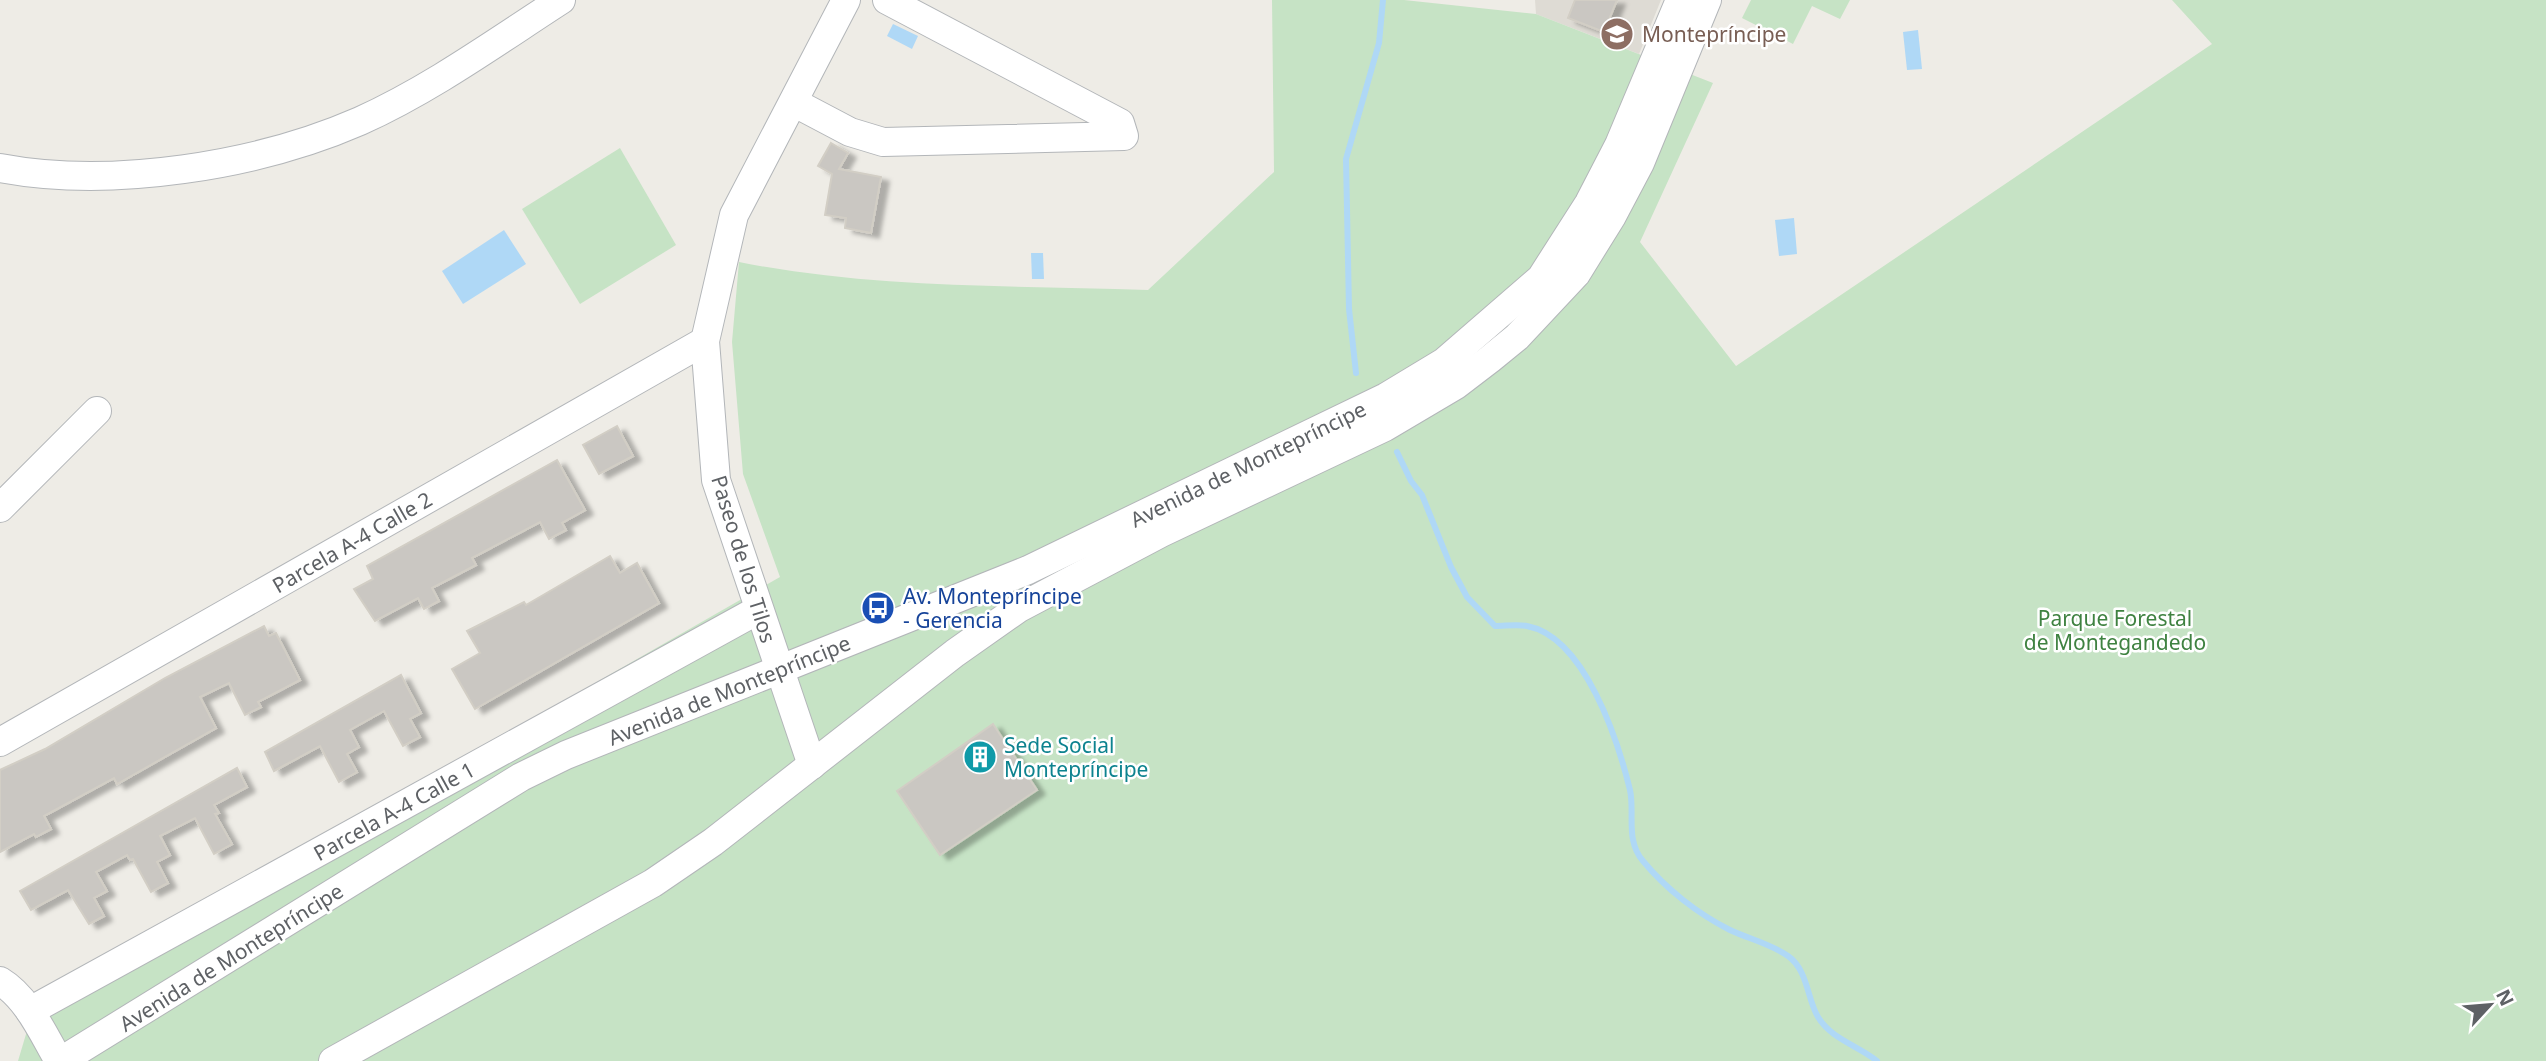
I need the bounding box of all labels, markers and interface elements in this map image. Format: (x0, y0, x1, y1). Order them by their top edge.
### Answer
school or university icon: Montepríncipe (1598, 15, 1636, 53)
place label: Montepríncipe (1642, 20, 1786, 48)
street label: Avenida de Montepríncipe (1125, 395, 1371, 533)
street label: Paseo de los Tilos (705, 472, 783, 646)
street label: Parcela A-4 Calle 2 (267, 485, 437, 599)
place label: Av. Montepríncipe - Gerencia (903, 582, 1082, 634)
bus stop icon: Av. Montepríncipe - Gerencia (859, 589, 897, 627)
park label: Parque Forestal de Montegandedo (2024, 604, 2206, 656)
street label: Avenida de Montepríncipe (604, 628, 854, 752)
place label: Sede Social Montepríncipe (1004, 731, 1148, 783)
building icon: Sede Social Montepríncipe (961, 738, 999, 776)
street label: Parcela A-4 Calle 1 (308, 755, 480, 867)
street label: Avenida de Montepríncipe (114, 876, 348, 1038)
north arrow (2455, 970, 2525, 1040)
text: N (2490, 985, 2520, 1010)

